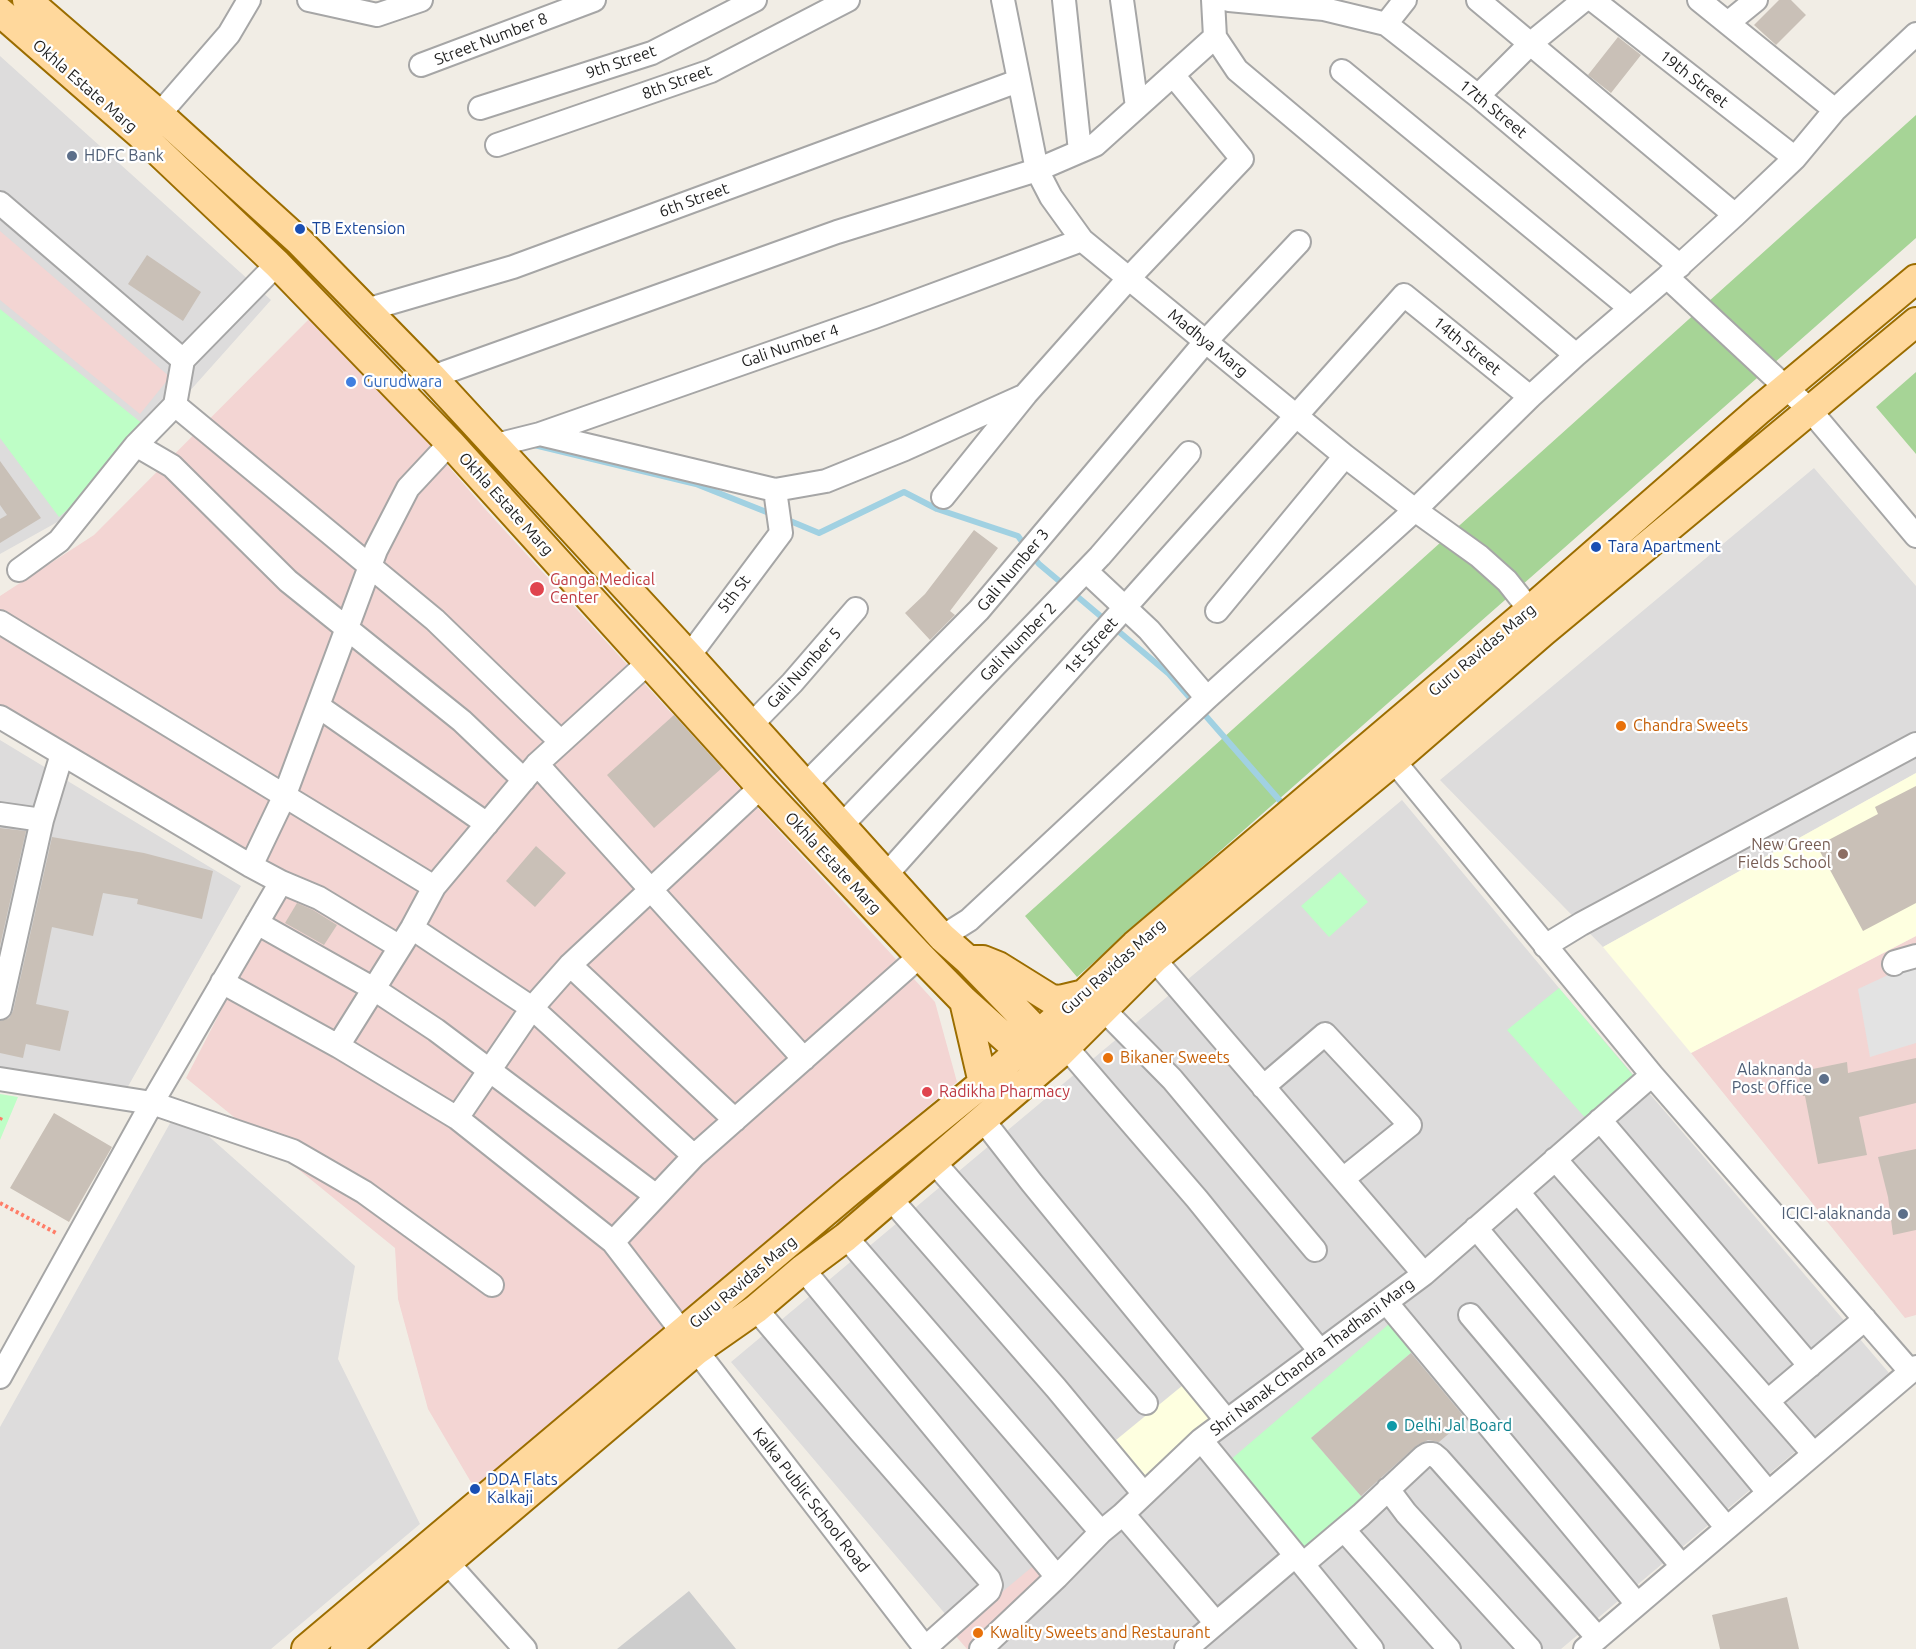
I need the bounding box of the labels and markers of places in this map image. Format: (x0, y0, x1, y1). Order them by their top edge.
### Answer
place label: HDFC Bank (84, 146, 164, 166)
marker: HDFC Bank (65, 149, 79, 163)
place label: TB Extension (312, 219, 405, 239)
marker: TB Extension (293, 222, 307, 236)
place label: Gurudwara (363, 372, 442, 392)
marker: Gurudwara (344, 375, 358, 389)
place label: Tara Apartment (1608, 537, 1721, 557)
marker: Tara Apartment (1589, 540, 1603, 554)
place label: Ganga Medical Center (550, 570, 655, 608)
marker: Ganga Medical Center (528, 580, 546, 598)
place label: Chandra Sweets (1633, 716, 1748, 736)
marker: Chandra Sweets (1614, 719, 1628, 733)
place label: New Green Fields School (1738, 835, 1831, 873)
marker: New Green Fields School (1836, 847, 1850, 861)
place label: Bikaner Sweets (1120, 1048, 1230, 1068)
marker: Bikaner Sweets (1101, 1051, 1115, 1065)
place label: Alaknanda Post Office (1732, 1060, 1812, 1098)
marker: Alaknanda Post Office (1817, 1072, 1831, 1086)
place label: Radikha Pharmacy (939, 1082, 1070, 1102)
marker: Radikha Pharmacy (920, 1085, 934, 1099)
place label: ICICI-alaknanda (1782, 1204, 1891, 1224)
marker: ICICI-alaknanda (1896, 1207, 1910, 1221)
place label: Delhi Jal Board (1404, 1416, 1512, 1436)
marker: Delhi Jal Board (1385, 1419, 1399, 1433)
place label: DDA Flats Kalkaji (487, 1470, 558, 1508)
marker: DDA Flats Kalkaji (468, 1482, 482, 1496)
place label: Kwality Sweets and Restaurant (990, 1623, 1210, 1643)
marker: Kwality Sweets and Restaurant (971, 1626, 985, 1640)

